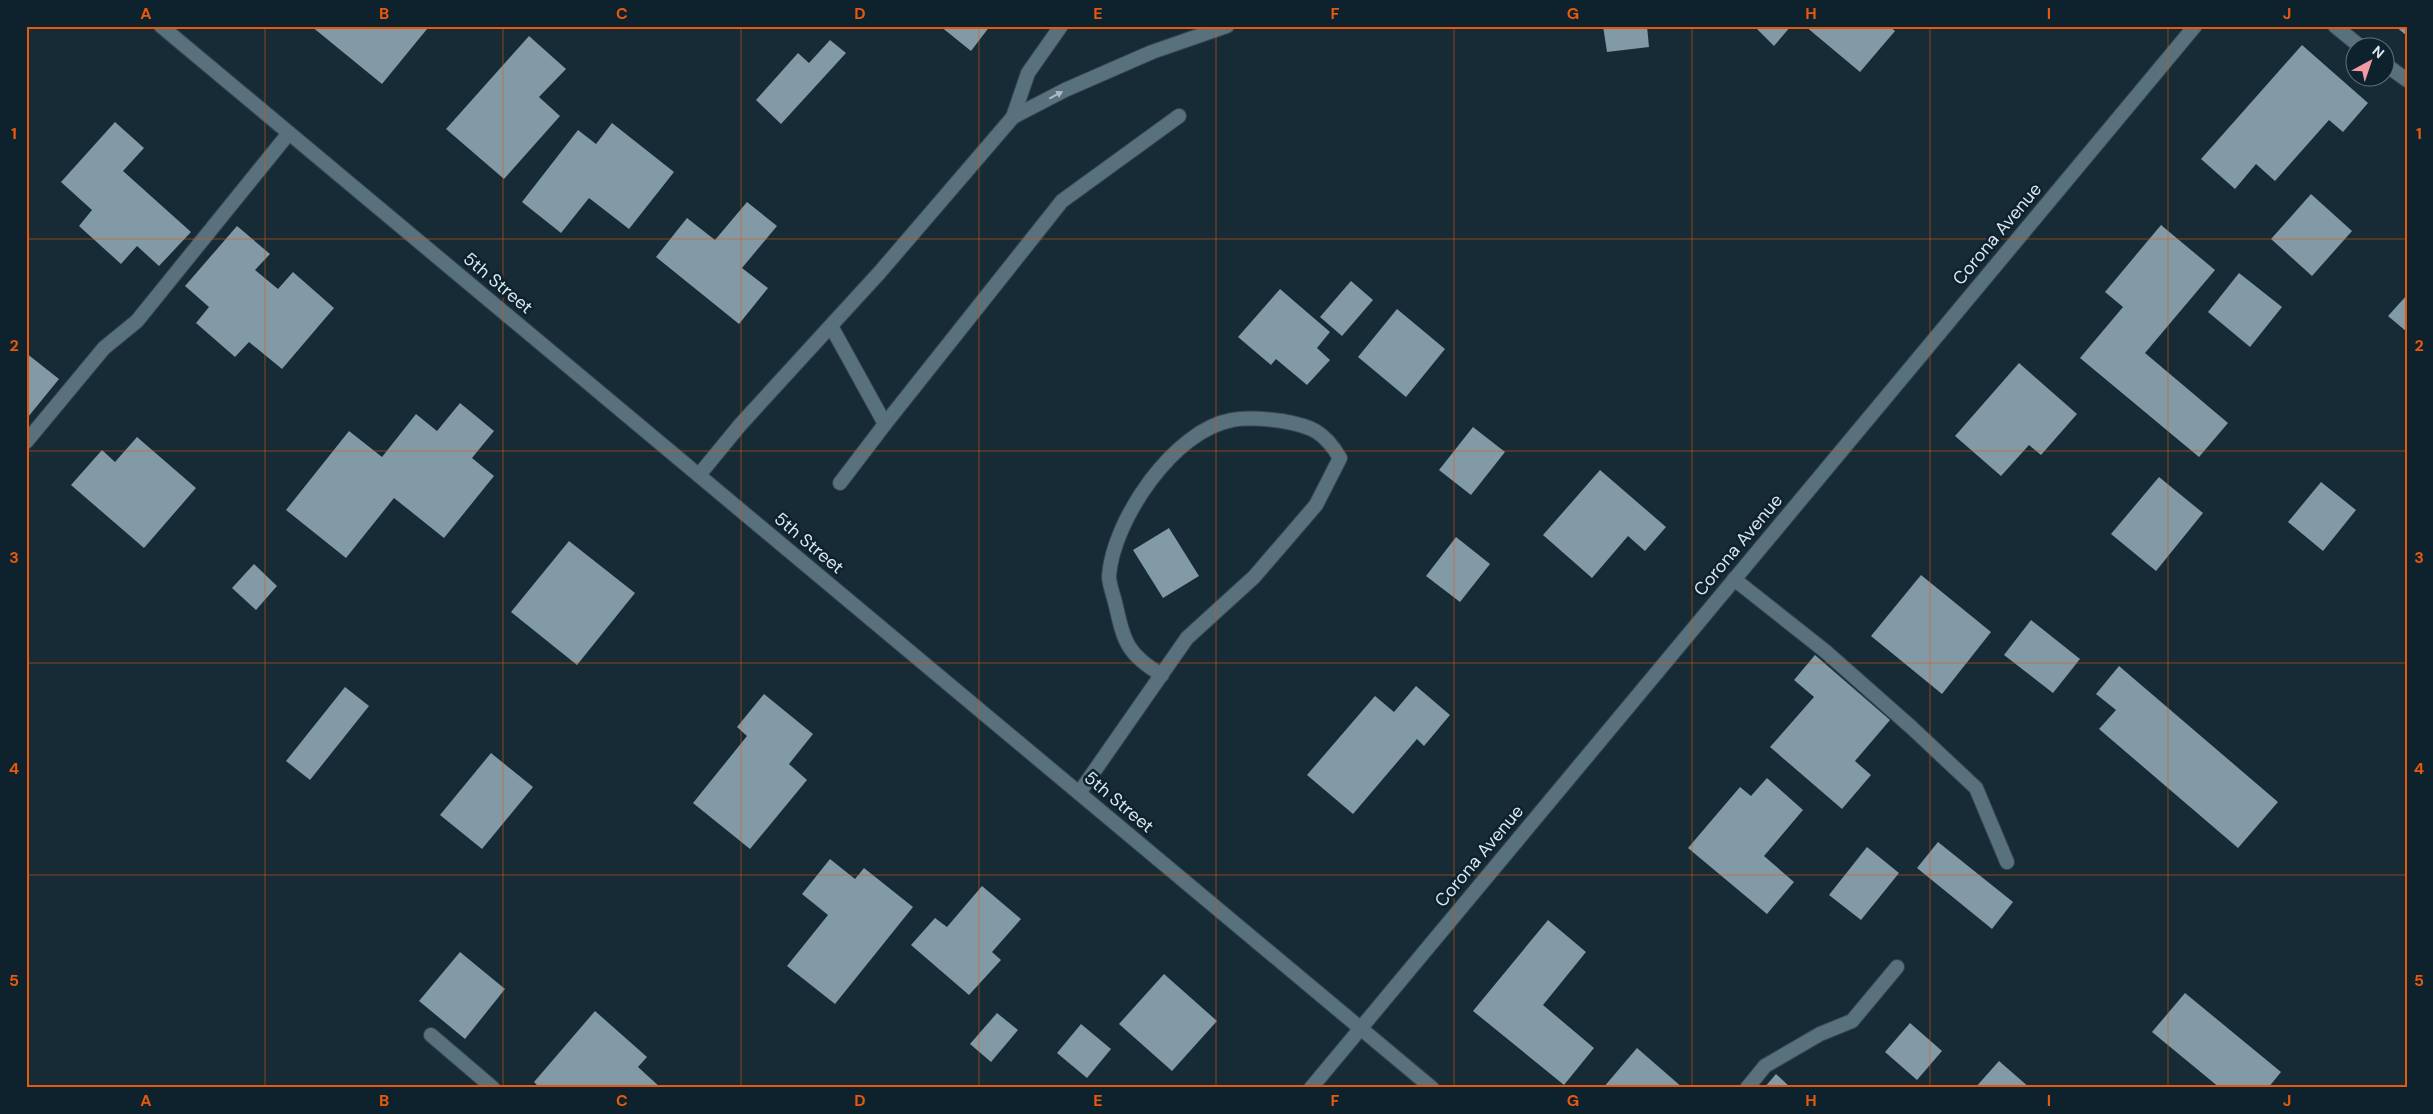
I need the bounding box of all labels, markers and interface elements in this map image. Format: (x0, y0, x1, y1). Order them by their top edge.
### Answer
text: A (140, 3, 152, 24)
text: B (379, 3, 389, 24)
text: C (616, 3, 628, 24)
text: D (854, 3, 866, 24)
text: E (1093, 3, 1103, 24)
text: F (1331, 3, 1340, 24)
text: G (1567, 3, 1579, 24)
text: H (1805, 3, 1817, 24)
text: I (2047, 3, 2051, 24)
text: J (2283, 3, 2291, 24)
north arrow (2346, 38, 2396, 88)
text: N (2369, 42, 2388, 62)
one-way arrow (1050, 90, 1063, 99)
text: 1 (11, 123, 17, 144)
text: 1 (2416, 123, 2422, 144)
street label: Corona Avenue (1947, 178, 2047, 290)
street label: 5th Street (458, 247, 538, 319)
text: 2 (9, 335, 19, 356)
text: 2 (2414, 335, 2424, 356)
street label: Corona Avenue (1688, 489, 1788, 601)
street label: 5th Street (769, 507, 849, 579)
text: 3 (9, 547, 19, 568)
text: 3 (2414, 547, 2424, 568)
text: 4 (9, 758, 19, 779)
text: 4 (2414, 758, 2424, 779)
street label: 5th Street (1079, 766, 1159, 838)
street label: Corona Avenue (1429, 800, 1529, 912)
text: 5 (9, 970, 19, 991)
text: 5 (2414, 970, 2424, 991)
text: A (140, 1090, 152, 1111)
text: B (379, 1090, 389, 1111)
text: C (616, 1090, 628, 1111)
text: D (854, 1090, 866, 1111)
text: E (1093, 1090, 1103, 1111)
text: F (1331, 1090, 1340, 1111)
text: G (1567, 1090, 1579, 1111)
text: H (1805, 1090, 1817, 1111)
text: I (2047, 1090, 2051, 1111)
text: J (2283, 1090, 2291, 1111)

